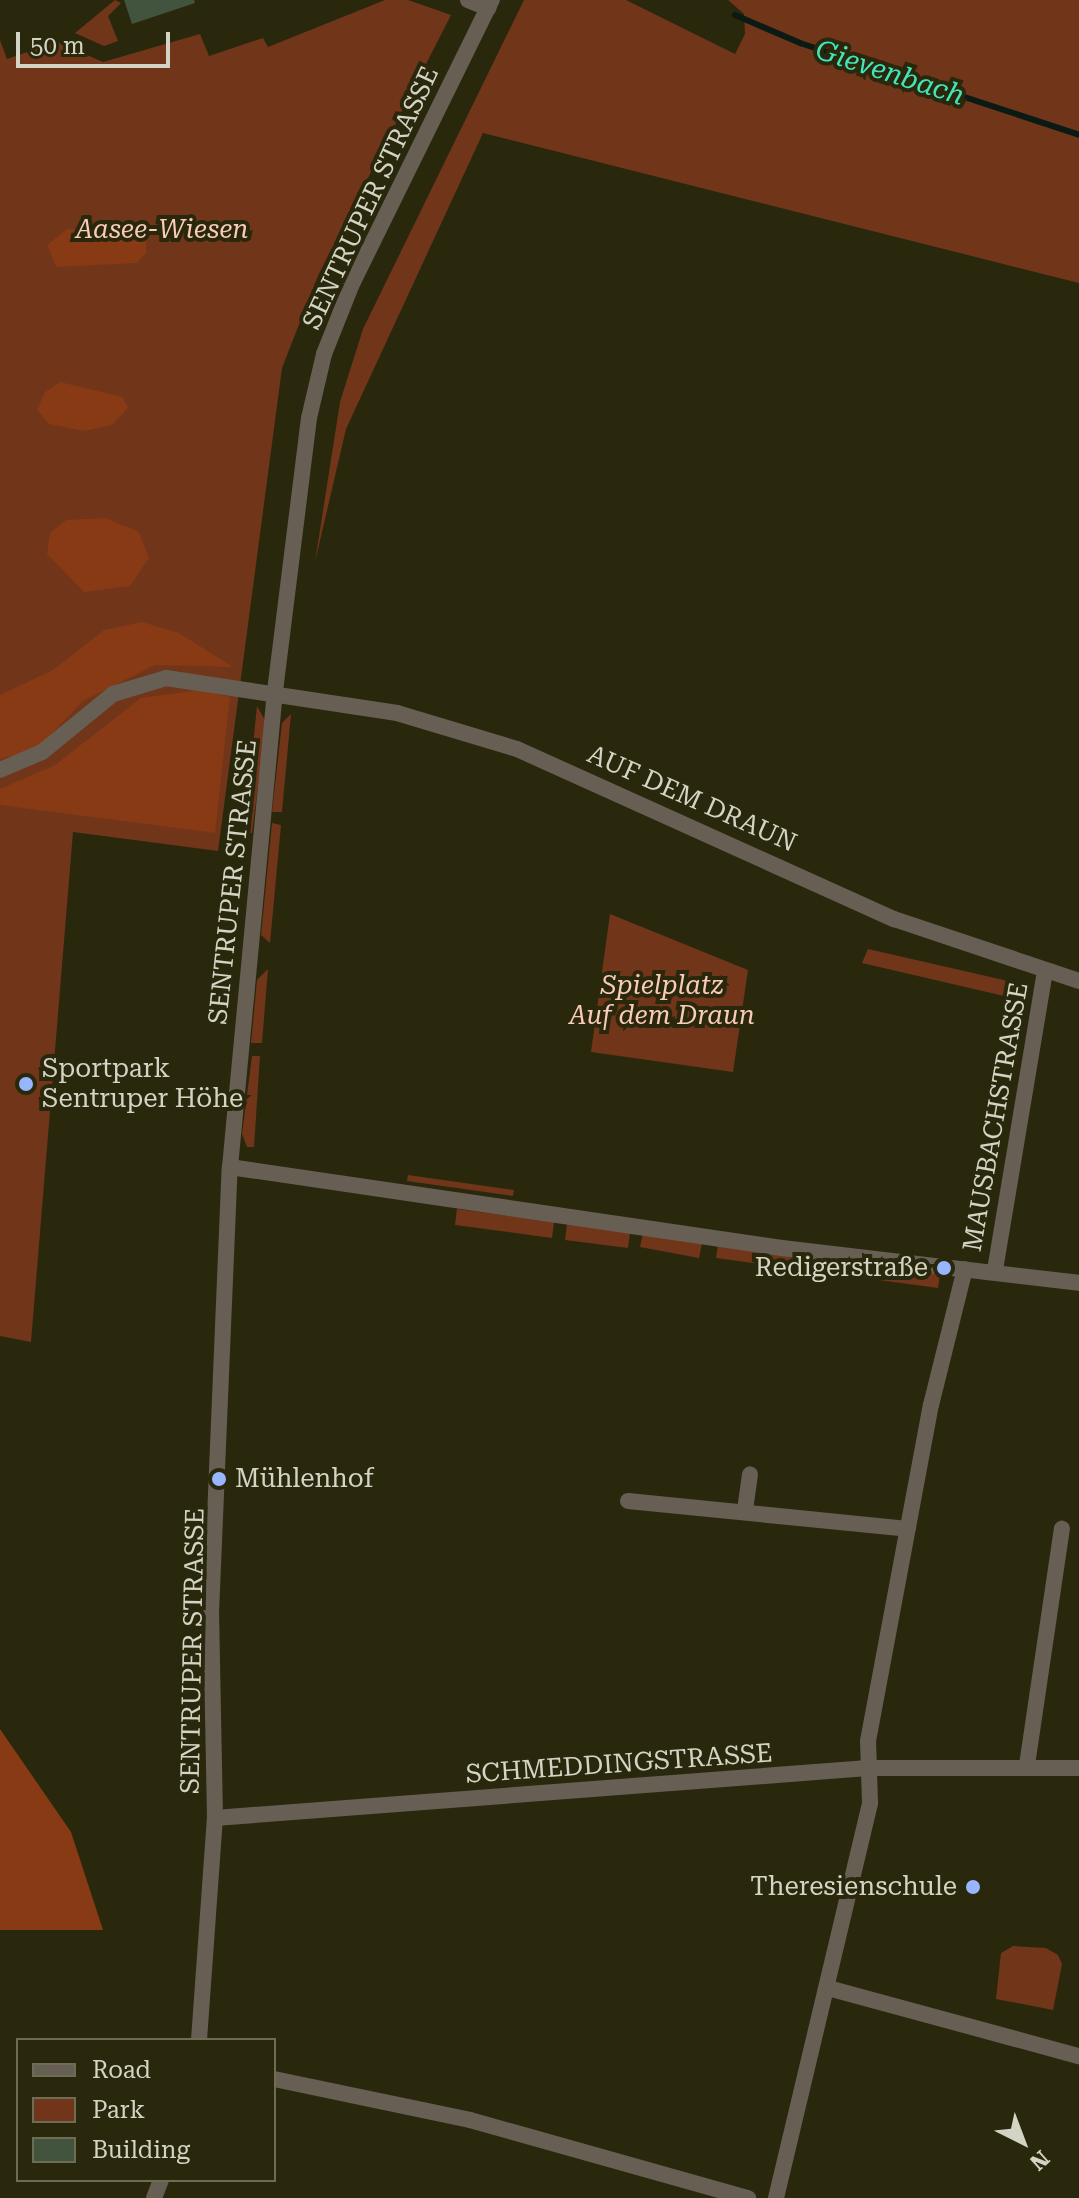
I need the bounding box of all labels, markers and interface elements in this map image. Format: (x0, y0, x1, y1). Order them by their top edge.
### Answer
scale bar (20, 16, 174, 66)
text: 50 m (30, 32, 85, 60)
water label: Gievenbach (811, 33, 969, 113)
street label: SENTRUPER STRASSE (296, 62, 446, 334)
park label: Aasee-Wiesen (76, 214, 248, 246)
street label: SENTRUPER STRASSE (203, 738, 263, 1026)
street label: AUF DEM DRAUN (583, 739, 801, 859)
park label: Spielplatz Auf dem Draun (569, 970, 755, 1032)
street label: MAUSBACHSTRASSE (957, 980, 1035, 1254)
place label: Sportpark Sentruper Höhe (42, 1053, 243, 1114)
marker: Sportpark Sentruper Höhe (17, 1075, 35, 1093)
place label: Redigerstraße (755, 1252, 928, 1284)
marker: Redigerstraße (935, 1259, 953, 1277)
place label: Mühlenhof (235, 1463, 374, 1495)
marker: Mühlenhof (210, 1470, 228, 1488)
street label: SENTRUPER STRASSE (175, 1508, 211, 1794)
street label: SCHMEDDINGSTRASSE (465, 1738, 773, 1790)
place label: Theresienschule (750, 1871, 957, 1903)
marker: Theresienschule (964, 1878, 982, 1896)
legend (16, 2038, 276, 2182)
text: Road (92, 2056, 151, 2084)
text: Park (92, 2096, 145, 2124)
north arrow (983, 2102, 1063, 2182)
text: Building (92, 2136, 190, 2164)
text: N (1025, 2145, 1054, 2175)

